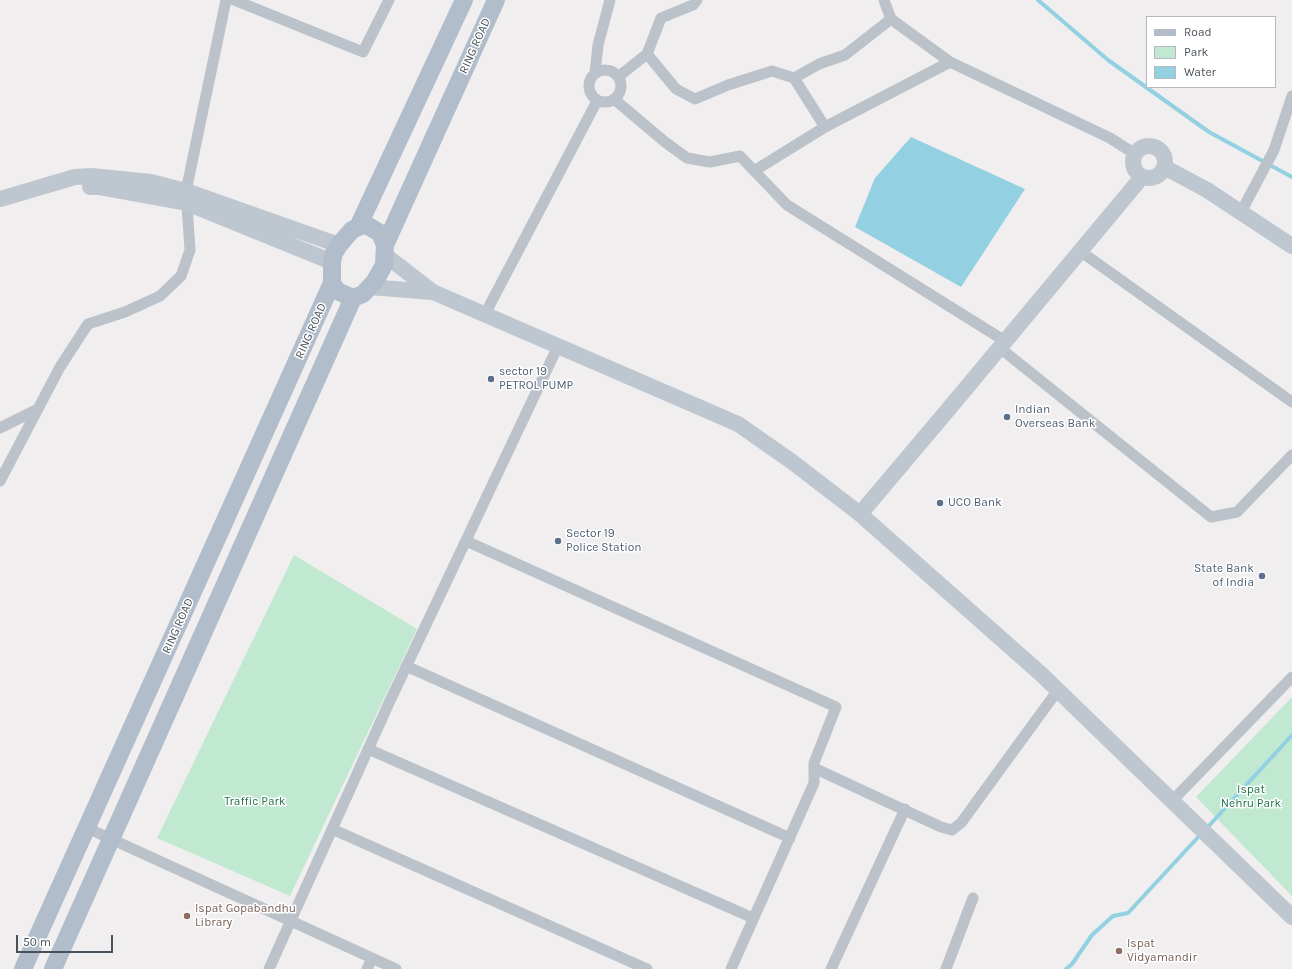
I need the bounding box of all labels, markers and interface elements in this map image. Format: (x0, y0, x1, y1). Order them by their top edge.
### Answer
street label: RING ROAD (456, 16, 494, 76)
legend (1146, 16, 1276, 88)
text: Road (1184, 25, 1212, 39)
text: Park (1184, 45, 1208, 59)
text: Water (1184, 65, 1216, 79)
street label: RING ROAD (292, 301, 330, 361)
place label: sector 19 PETROL PUMP (499, 365, 573, 393)
marker: sector 19 PETROL PUMP (486, 374, 496, 384)
place label: Indian Overseas Bank (1015, 403, 1096, 431)
marker: Indian Overseas Bank (1002, 412, 1012, 422)
place label: UCO Bank (948, 496, 1002, 510)
marker: UCO Bank (935, 498, 945, 508)
place label: Sector 19 Police Station (566, 527, 642, 555)
marker: Sector 19 Police Station (553, 536, 563, 546)
place label: State Bank of India (1194, 562, 1254, 590)
marker: State Bank of India (1257, 571, 1267, 581)
street label: RING ROAD (159, 596, 197, 656)
park label: Ispat Nehru Park (1221, 783, 1281, 811)
park label: Traffic Park (224, 795, 286, 809)
place label: Ispat Gopabandhu Library (195, 902, 296, 930)
marker: Ispat Gopabandhu Library (182, 911, 192, 921)
scale bar (18, 927, 115, 953)
text: 50 m (23, 935, 51, 949)
place label: Ispat Vidyamandir (1127, 937, 1197, 965)
marker: Ispat Vidyamandir (1114, 946, 1124, 956)

